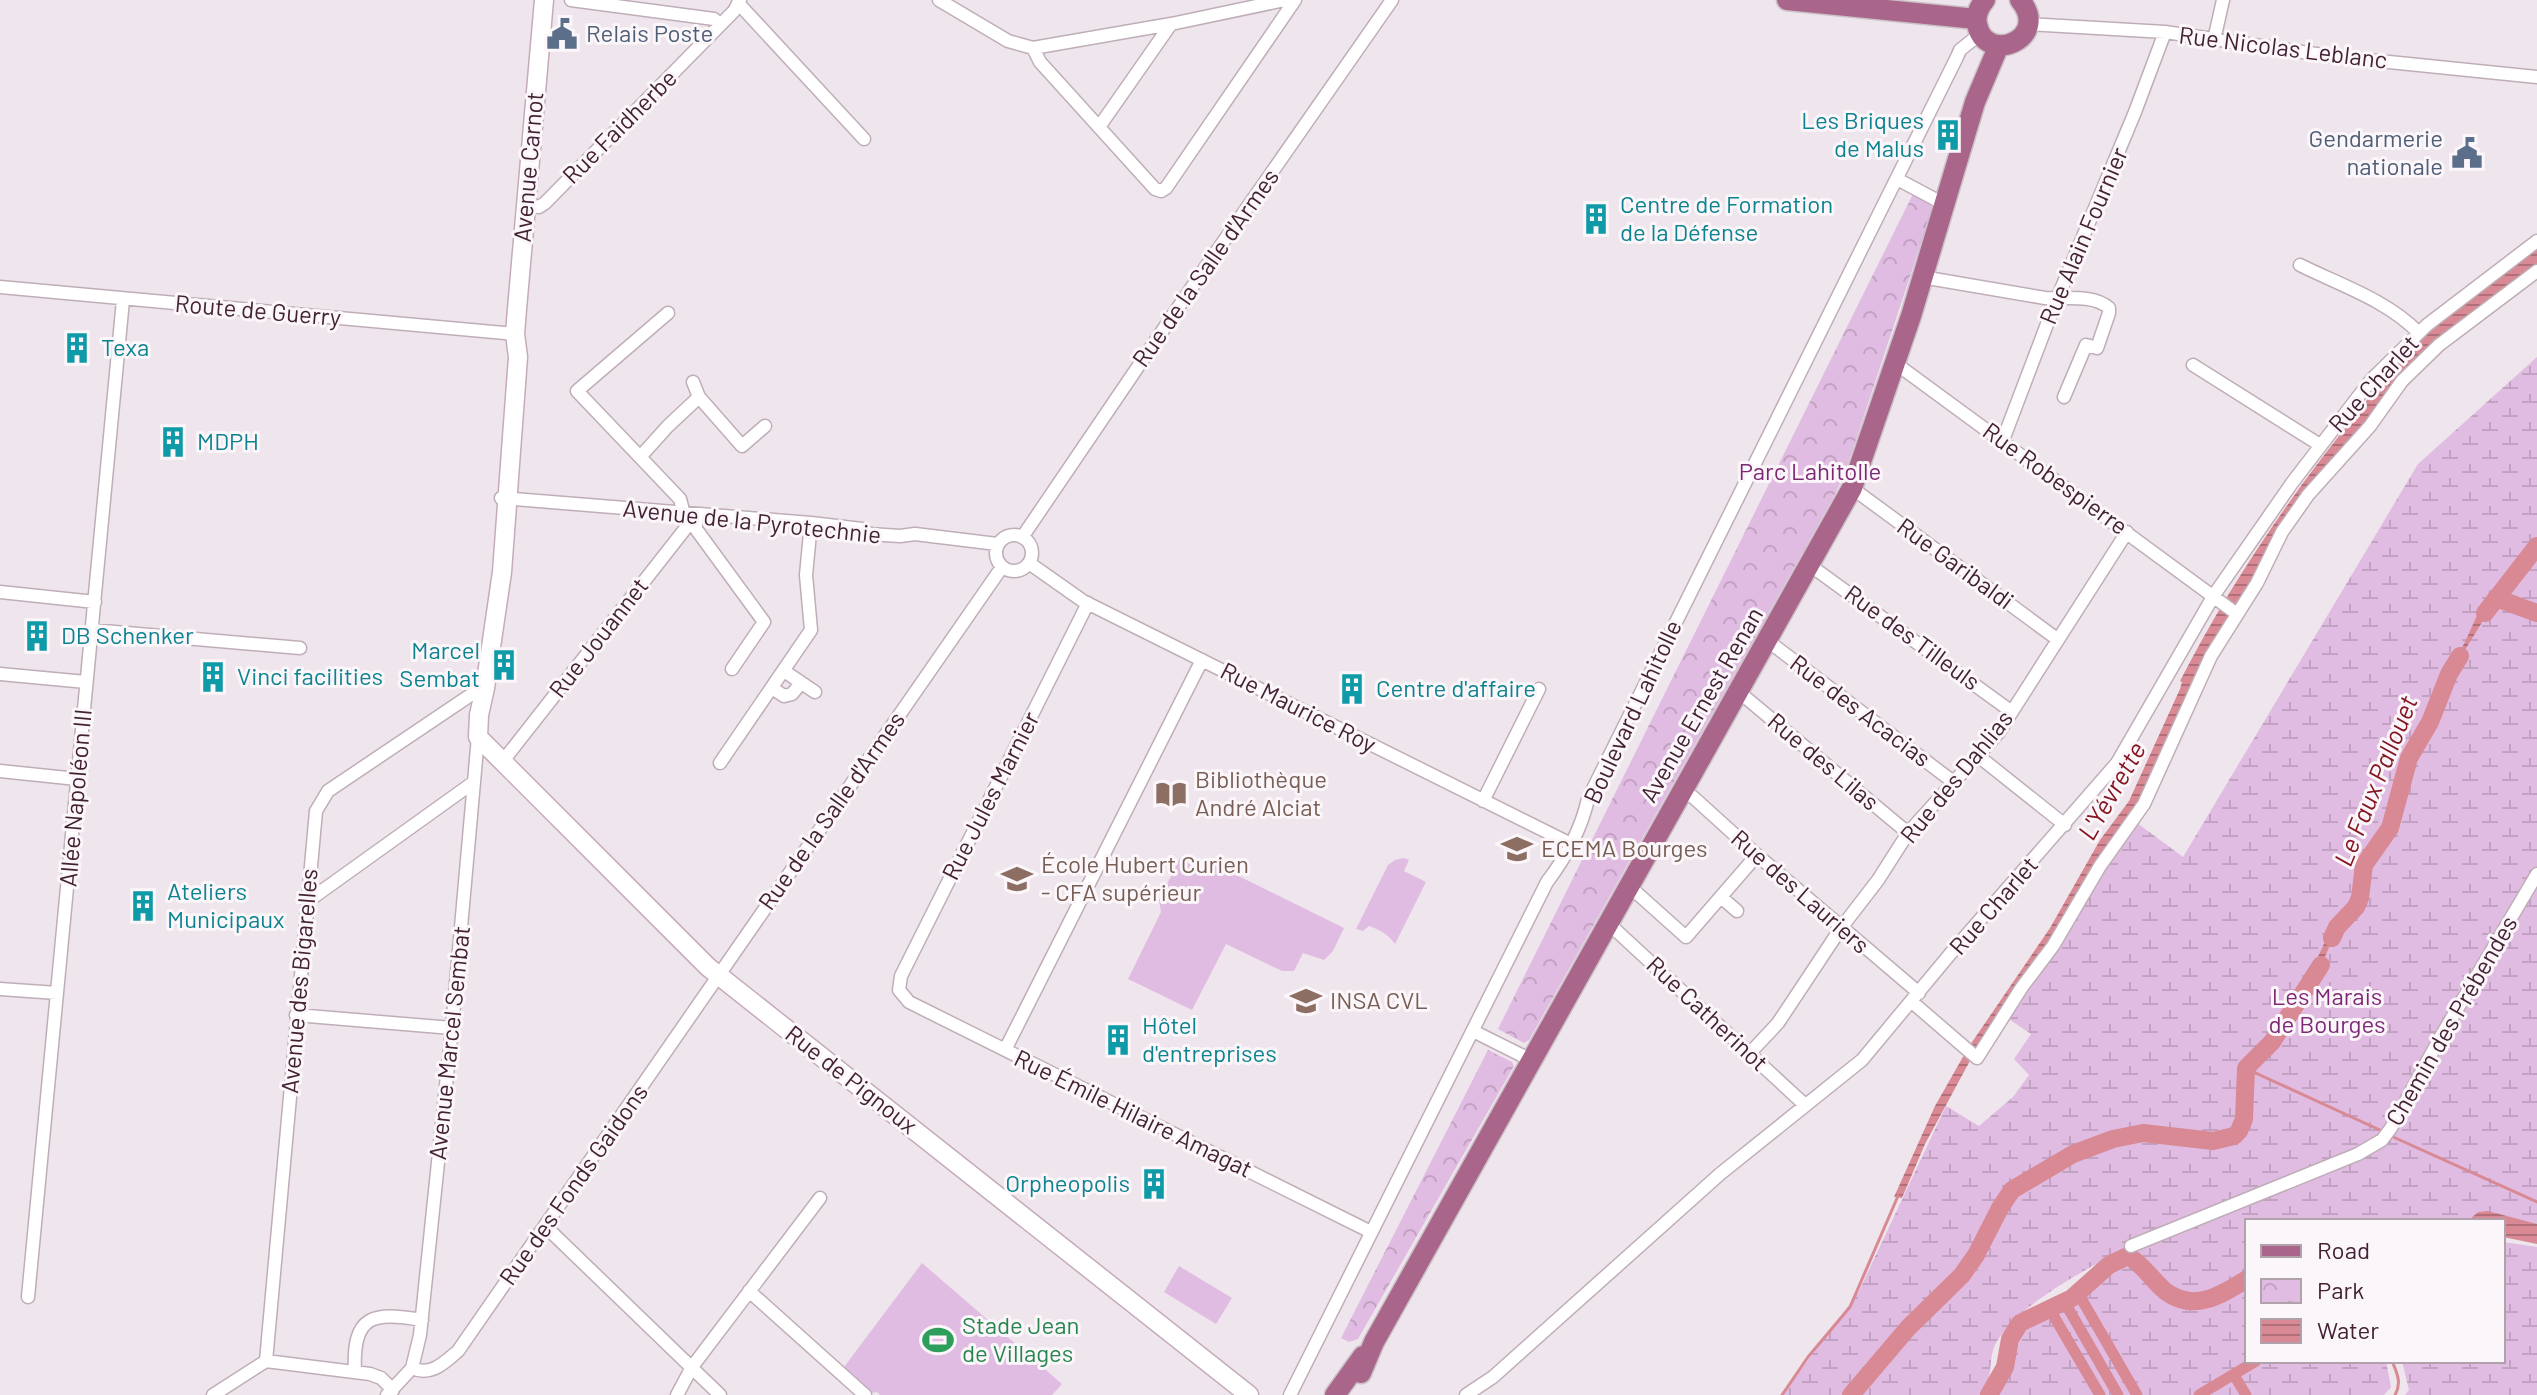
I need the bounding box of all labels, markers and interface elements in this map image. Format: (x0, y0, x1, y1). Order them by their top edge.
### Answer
public building icon: Relais Poste (545, 17, 579, 51)
place label: Relais Poste (586, 18, 713, 47)
street label: Rue Nicolas Leblanc (2177, 19, 2389, 74)
street label: Rue Faidherbe (556, 63, 682, 189)
street label: Avenue Carnot (506, 90, 549, 243)
place label: Les Briques de Malus (1801, 105, 1924, 162)
building icon: Les Briques de Malus (1931, 118, 1965, 152)
place label: Gendarmerie nationale (2309, 123, 2443, 180)
public building icon: Gendarmerie nationale (2450, 136, 2484, 170)
street label: Rue Alain Fournier (2032, 142, 2133, 328)
street label: Rue de la Salle d'Armes (1125, 162, 1284, 372)
place label: Centre de Formation de la Défense (1620, 189, 1833, 246)
building icon: Centre de Formation de la Défense (1579, 202, 1613, 236)
street label: Route de Guerry (174, 288, 342, 331)
street label: Rue Charlet (2322, 329, 2424, 437)
building icon: Texa (60, 331, 94, 365)
place label: Texa (101, 332, 149, 361)
street label: Rue Robespierre (1978, 415, 2134, 540)
building icon: MDPH (156, 425, 190, 459)
place label: MDPH (197, 426, 259, 455)
park label: Parc Lahitolle (1739, 456, 1881, 485)
street label: Avenue de la Pyrotechnie (622, 493, 883, 548)
street label: Rue Garibaldi (1892, 511, 2020, 615)
street label: Rue Jouannet (542, 571, 654, 703)
street label: Rue des Tilleuls (1839, 578, 1986, 696)
street label: Avenue Ernest Renan (1633, 602, 1768, 807)
street label: Boulevard Lahitolle (1576, 615, 1687, 808)
building icon: DB Schenker (20, 619, 54, 653)
place label: DB Schenker (61, 620, 194, 649)
place label: Marcel Sembat (399, 635, 480, 692)
street label: Rue des Acacias (1785, 647, 1937, 772)
building icon: Marcel Sembat (487, 648, 521, 682)
street label: Rue Maurice Roy (1216, 655, 1381, 758)
building icon: Vinci facilities (196, 660, 230, 694)
place label: Vinci facilities (237, 661, 383, 690)
building icon: Centre d'affaire (1335, 672, 1369, 706)
place label: Centre d'affaire (1376, 673, 1536, 702)
water label: Le Faux Pallouet (2326, 691, 2423, 870)
street label: Rue des Dahlias (1893, 704, 2018, 848)
street label: Rue de la Salle d'Armes (751, 705, 910, 915)
street label: Rue Jules Marnier (935, 706, 1045, 884)
street label: Rue des Lilas (1762, 706, 1885, 816)
street label: Allée Napoléon III (52, 708, 97, 888)
water label: L'Yévrette (2070, 736, 2151, 845)
place label: Bibliothèque André Alciat (1195, 764, 1327, 821)
library icon: Bibliothèque André Alciat (1154, 777, 1188, 811)
street label: Rue des Lauriers (1726, 823, 1876, 959)
school or university icon: ECEMA Bourges (1500, 832, 1534, 866)
place label: ECEMA Bourges (1541, 833, 1708, 862)
place label: École Hubert Curien - CFA supérieur (1041, 849, 1249, 906)
street label: Rue Charlet (1942, 850, 2043, 960)
school or university icon: École Hubert Curien - CFA supérieur (1000, 862, 1034, 896)
street label: Avenue des Bigarelles (274, 867, 323, 1095)
place label: Ateliers Municipaux (167, 876, 285, 933)
building icon: Ateliers Municipaux (126, 889, 160, 923)
street label: Chemin des Prébendes (2379, 910, 2523, 1130)
street label: Avenue Marcel Sembat (422, 924, 475, 1161)
street label: Rue Catherinot (1641, 949, 1775, 1076)
park label: Les Marais de Bourges (2268, 981, 2386, 1038)
school or university icon: INSA CVL (1289, 984, 1323, 1018)
place label: INSA CVL (1330, 985, 1428, 1014)
place label: Hôtel d'entreprises (1142, 1010, 1277, 1067)
street label: Rue de Pignoux (780, 1018, 924, 1139)
building icon: Hôtel d'entreprises (1101, 1023, 1135, 1057)
street label: Rue Émile Hilaire Amagat (1010, 1042, 1257, 1183)
street label: Rue des Fonds Gaidons (492, 1078, 653, 1290)
building icon: Orpheopolis (1137, 1167, 1171, 1201)
place label: Orpheopolis (1005, 1168, 1130, 1197)
legend (2245, 1219, 2505, 1363)
text: Road (2317, 1235, 2370, 1264)
text: Park (2317, 1275, 2364, 1304)
place label: Stade Jean de Villages (962, 1310, 1079, 1367)
text: Water (2317, 1315, 2379, 1344)
sports icon: Stade Jean de Villages (921, 1323, 955, 1357)

